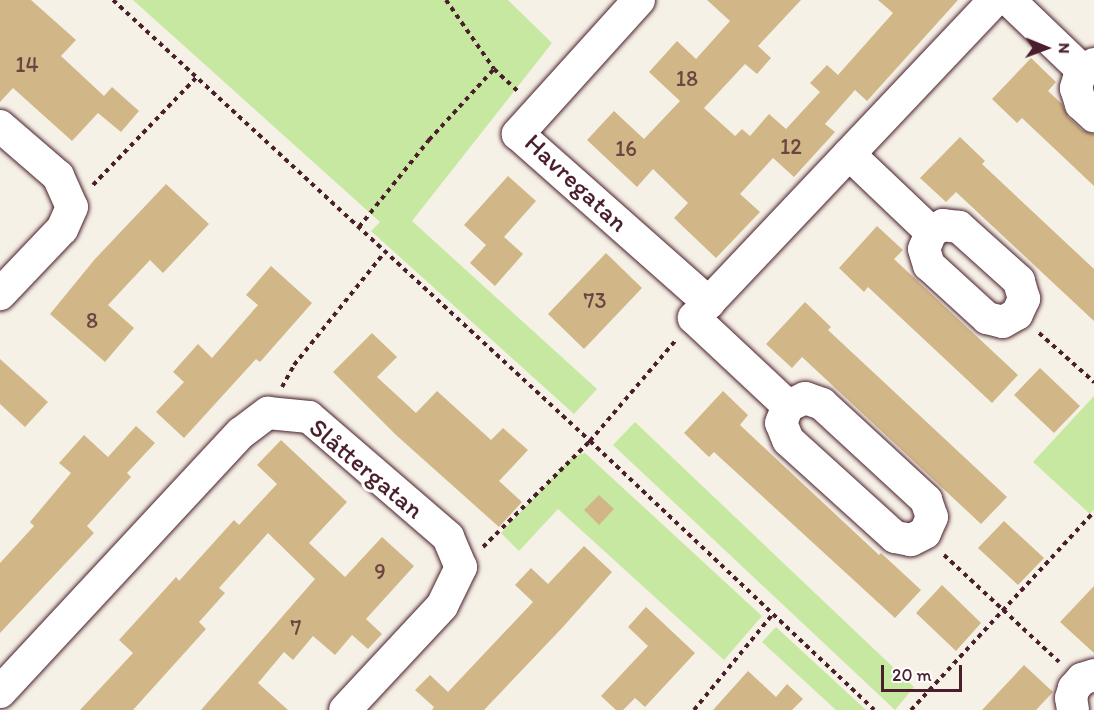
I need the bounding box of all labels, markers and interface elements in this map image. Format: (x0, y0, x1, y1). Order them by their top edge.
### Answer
north arrow (1016, 18, 1076, 78)
text: N (1055, 43, 1074, 54)
house number: 14 (15, 52, 39, 78)
house number: 18 (676, 66, 698, 92)
street label: Havregatan (518, 127, 634, 239)
house number: 12 (780, 134, 802, 160)
house number: 16 (615, 136, 637, 162)
house number: 73 (584, 288, 606, 314)
house number: 8 (86, 308, 98, 334)
street label: Slåttergatan (303, 412, 429, 526)
house number: 9 (374, 559, 386, 585)
house number: 7 (291, 615, 301, 641)
scale bar (884, 653, 965, 691)
text: 20 m (892, 664, 932, 686)

